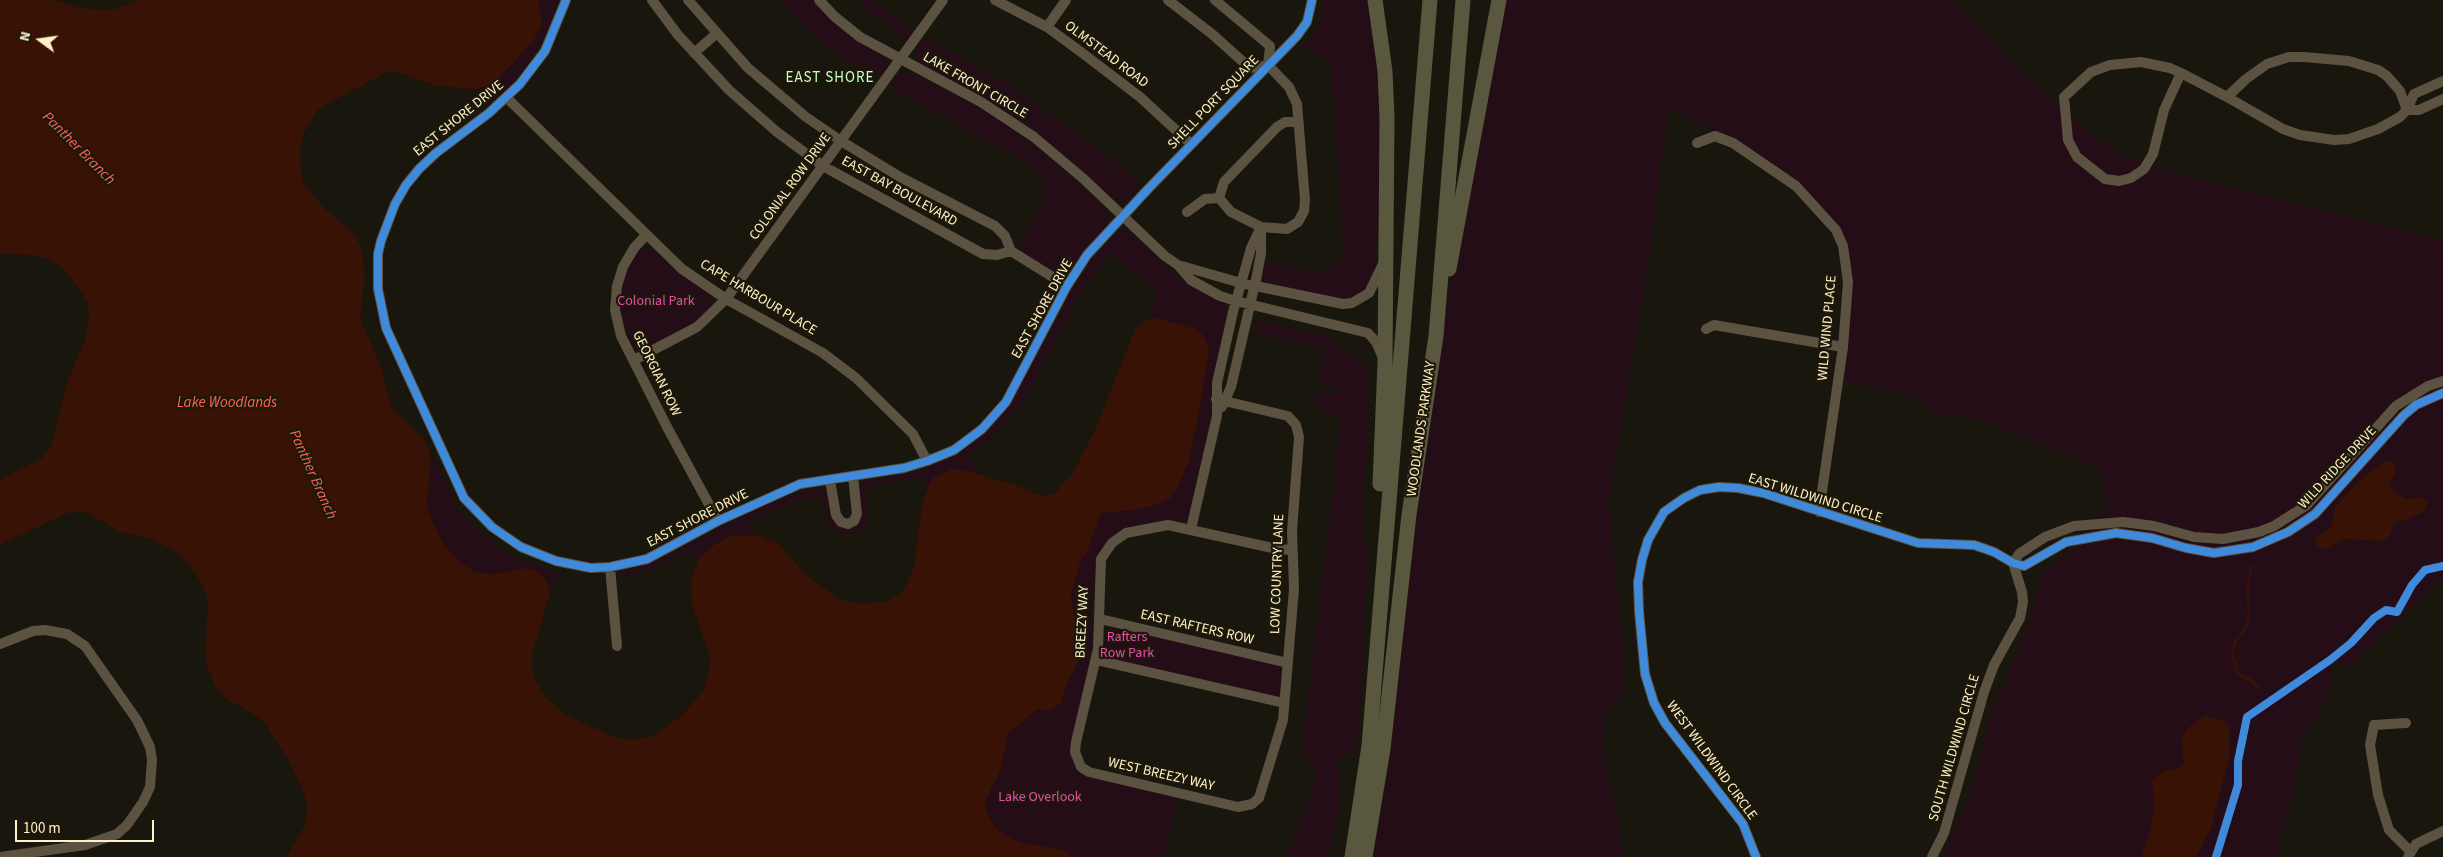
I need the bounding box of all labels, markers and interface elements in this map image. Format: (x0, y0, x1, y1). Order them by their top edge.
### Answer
north arrow (15, 15, 65, 65)
street label: OLMSTEAD ROAD (1061, 18, 1151, 92)
text: N (15, 29, 36, 43)
street label: LAKE FRONT CIRCLE (920, 49, 1030, 123)
street label: SHELL PORT SQUARE (1165, 52, 1263, 154)
district label: EAST SHORE (784, 70, 876, 88)
street label: EAST SHORE DRIVE (410, 77, 508, 161)
water label: Panther Branch (38, 109, 118, 189)
street label: COLONIAL ROW DRIVE (746, 130, 836, 244)
street label: EAST BAY BOULEVARD (838, 153, 960, 231)
street label: CAPE HARBOUR PLACE (697, 256, 819, 340)
street label: EAST SHORE DRIVE (1009, 256, 1077, 362)
street label: WILD WIND PLACE (1815, 275, 1841, 381)
park label: Colonial Park (617, 294, 695, 310)
street label: GEORGIAN ROW (628, 328, 684, 420)
street label: WOODLANDS PARKWAY (1404, 360, 1440, 498)
water label: Lake Woodlands (177, 395, 277, 413)
street label: WILD RIDGE DRIVE (2295, 423, 2381, 513)
water label: Panther Branch (284, 428, 340, 522)
street label: EAST WILDWIND CIRCLE (1746, 471, 1884, 527)
street label: EAST SHORE DRIVE (645, 486, 751, 552)
street label: LOW COUNTRY LANE (1268, 514, 1288, 634)
street label: BREEZY WAY (1073, 585, 1093, 659)
street label: EAST RAFTERS ROW (1139, 607, 1255, 649)
park label: Rafters Row Park (1100, 630, 1154, 662)
street label: SOUTH WILDWIND CIRCLE (1926, 673, 1984, 823)
street label: WEST WILDWIND CIRCLE (1662, 698, 1760, 824)
street label: WEST BREEZY WAY (1106, 755, 1216, 795)
park label: Lake Overlook (998, 790, 1082, 806)
scale bar (18, 810, 156, 842)
text: 100 m (23, 818, 61, 839)

